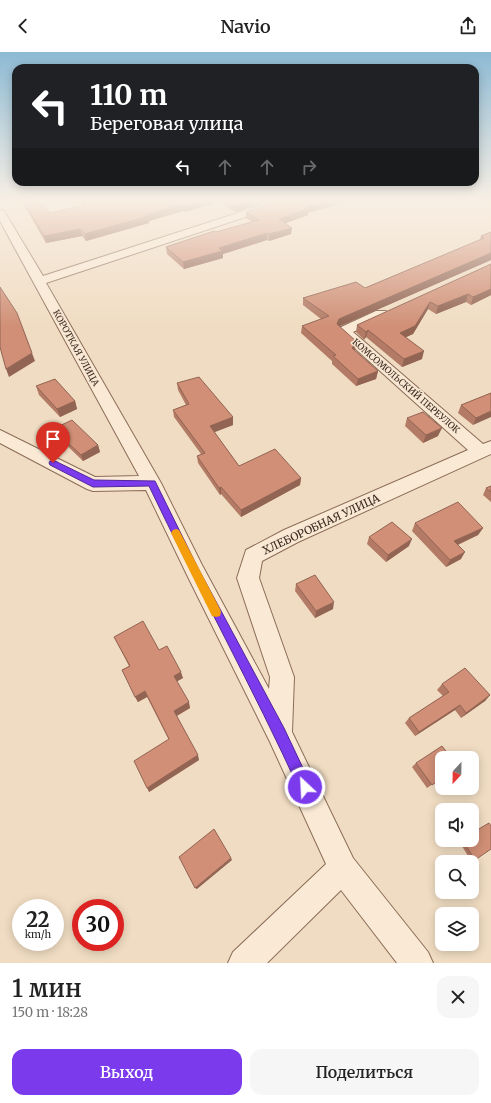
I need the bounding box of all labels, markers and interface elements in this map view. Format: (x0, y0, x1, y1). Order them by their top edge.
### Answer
icon: back (12, 15, 34, 37)
text: Navio (220, 15, 271, 38)
icon: share (457, 15, 479, 37)
text: 110 m (90, 77, 167, 113)
icon: left (24, 80, 76, 132)
text: Береговая улица (90, 112, 243, 135)
icon: left (172, 156, 194, 178)
icon: ahead (214, 156, 236, 178)
icon: ahead (256, 156, 278, 178)
icon: right (298, 156, 320, 178)
street label: КОРОТКАЯ УЛИЦА (51, 308, 102, 388)
street label: КОМСОМОЛЬСКИЙ ПЕРЕУЛОК (350, 336, 463, 436)
pin (36, 422, 70, 463)
icon: arrive (42, 428, 64, 450)
street label: ХЛЕБОРОБНАЯ УЛИЦА (260, 491, 382, 557)
north arrow (435, 751, 479, 795)
map controls (435, 751, 479, 951)
position arrow (284, 766, 326, 808)
button: sound (435, 803, 479, 847)
button: search (435, 855, 479, 899)
speed limit sign: 30 (72, 899, 124, 951)
text: 22 (26, 907, 50, 932)
button: layers (435, 907, 479, 951)
text: km/h (25, 928, 51, 941)
text: 1 мин (12, 973, 82, 1004)
button: close (437, 976, 479, 1018)
text: 150 m · 18:28 (12, 1004, 88, 1021)
button: Выход (12, 1049, 242, 1095)
button: Поделиться (250, 1049, 479, 1095)

